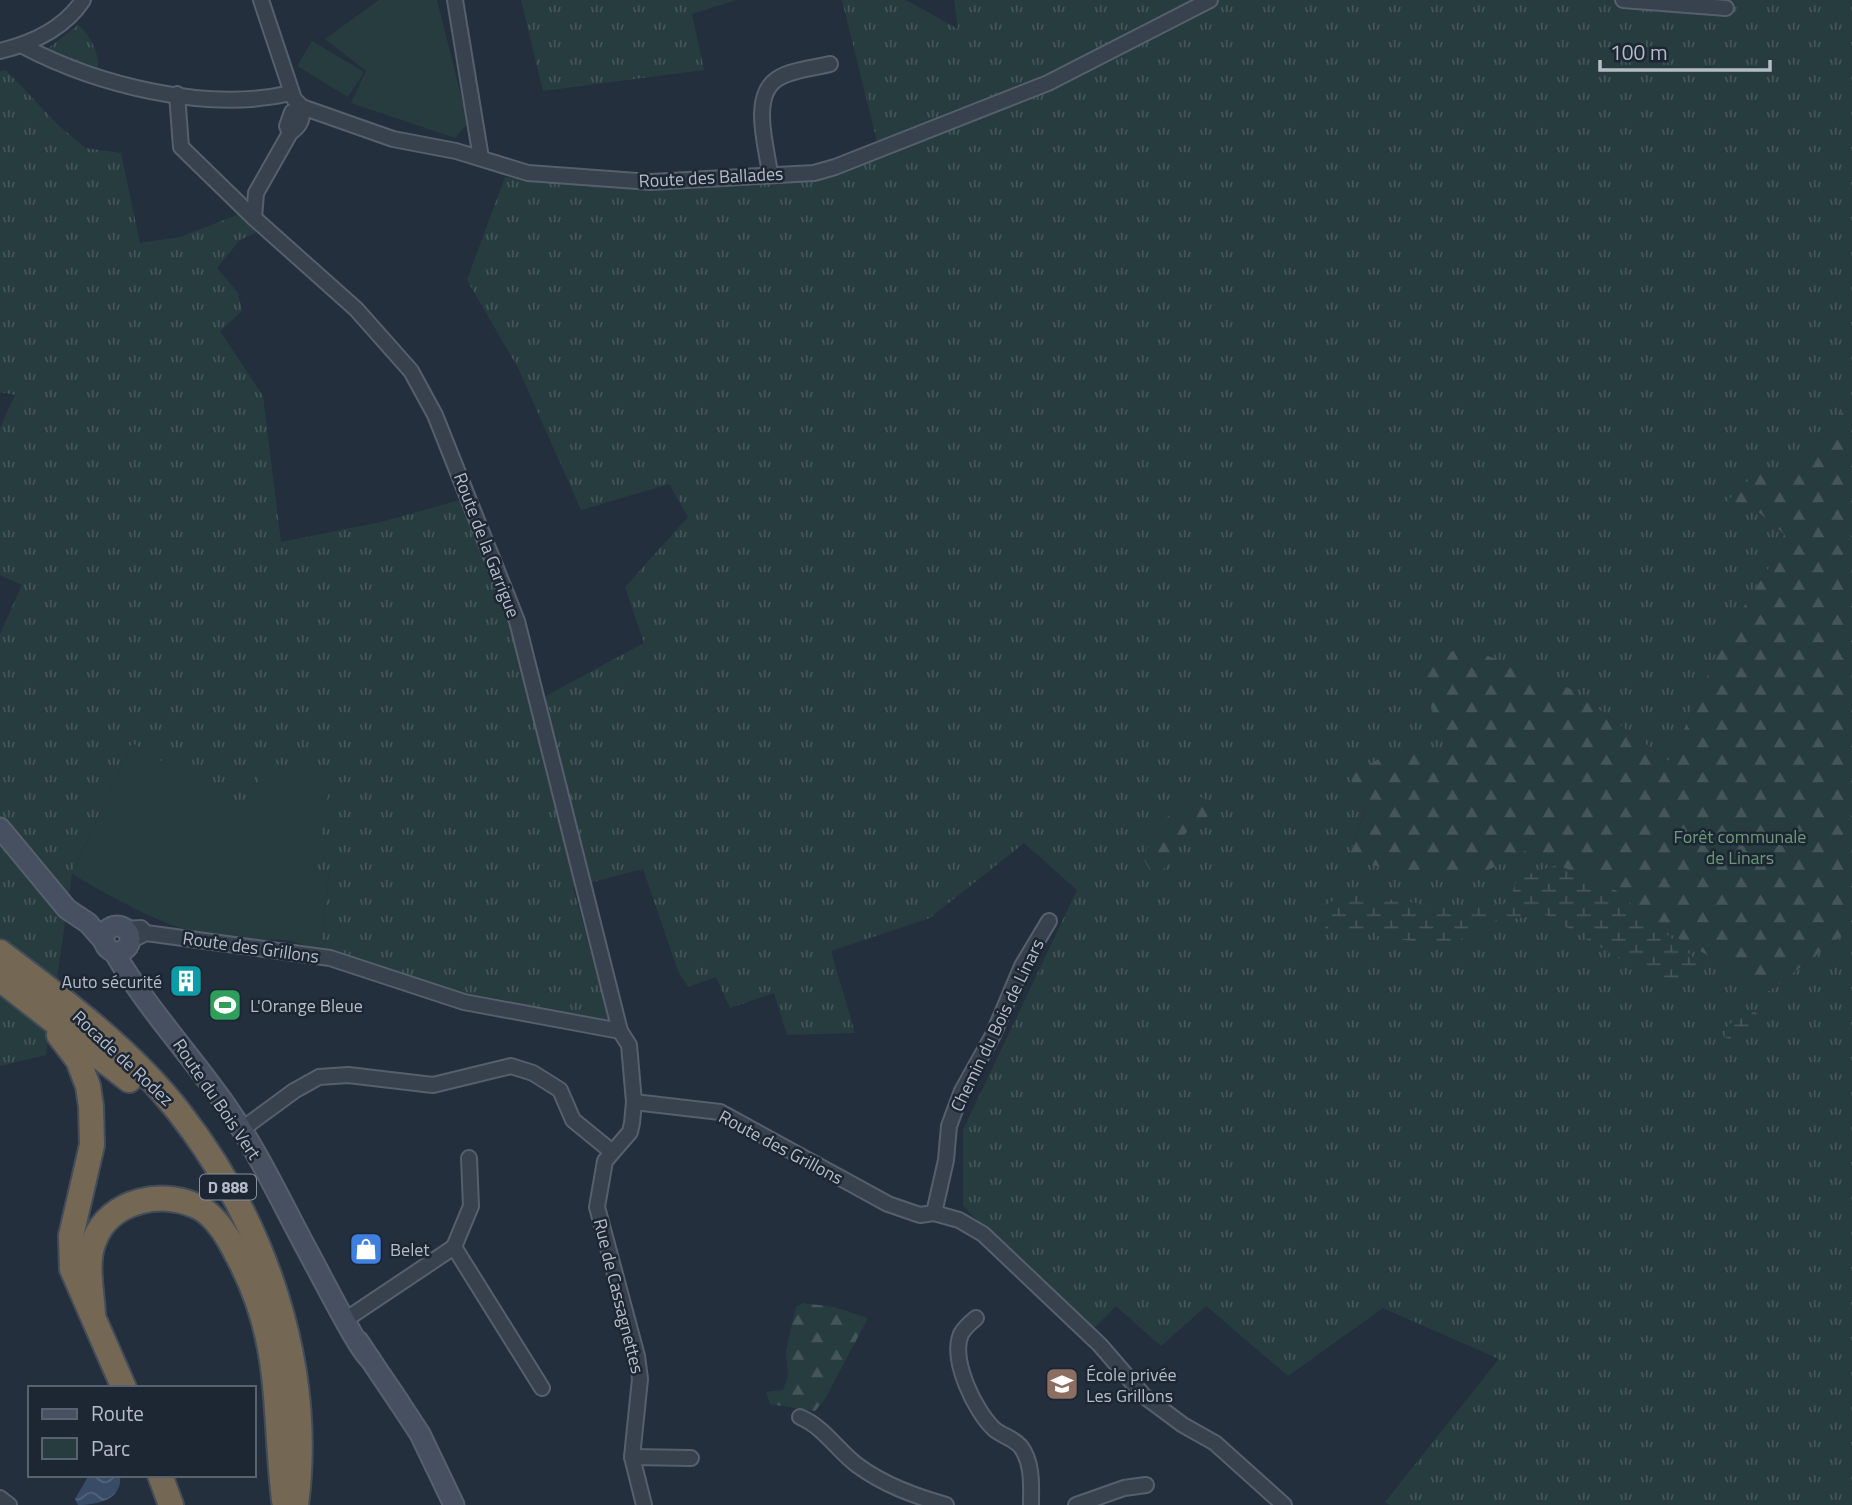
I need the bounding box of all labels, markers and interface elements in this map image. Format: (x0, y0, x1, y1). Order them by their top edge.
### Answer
scale bar (1600, 28, 1770, 72)
text: 100 m (1610, 36, 1667, 68)
street label: Route des Ballades (638, 160, 784, 194)
street label: Route de la Garrigue (447, 469, 527, 621)
park label: Forêt communale de Linars (1674, 823, 1806, 871)
street label: Route des Grillons (181, 924, 321, 970)
street label: Chemin du Bois de Linars (943, 934, 1051, 1116)
building icon: Auto sécurité (167, 962, 205, 1000)
place label: Auto sécurité (61, 968, 162, 995)
sports icon: L'Orange Bleue (206, 986, 244, 1024)
place label: L'Orange Bleue (250, 992, 363, 1019)
street label: Rocade de Rodez (66, 1004, 180, 1112)
street label: Route du Bois Vert (166, 1033, 268, 1165)
street label: Route des Grillons (714, 1103, 848, 1191)
road number: D 888 (200, 1175, 256, 1200)
street label: Rue de Cassagnettes (587, 1216, 651, 1376)
shop icon: Belet (347, 1230, 385, 1268)
place label: Belet (390, 1236, 430, 1263)
place label: École privée Les Grillons (1086, 1361, 1177, 1409)
school or university icon: École privée Les Grillons (1043, 1365, 1081, 1403)
legend (28, 1386, 256, 1477)
text: Route (91, 1397, 144, 1429)
text: Parc (91, 1432, 130, 1464)

